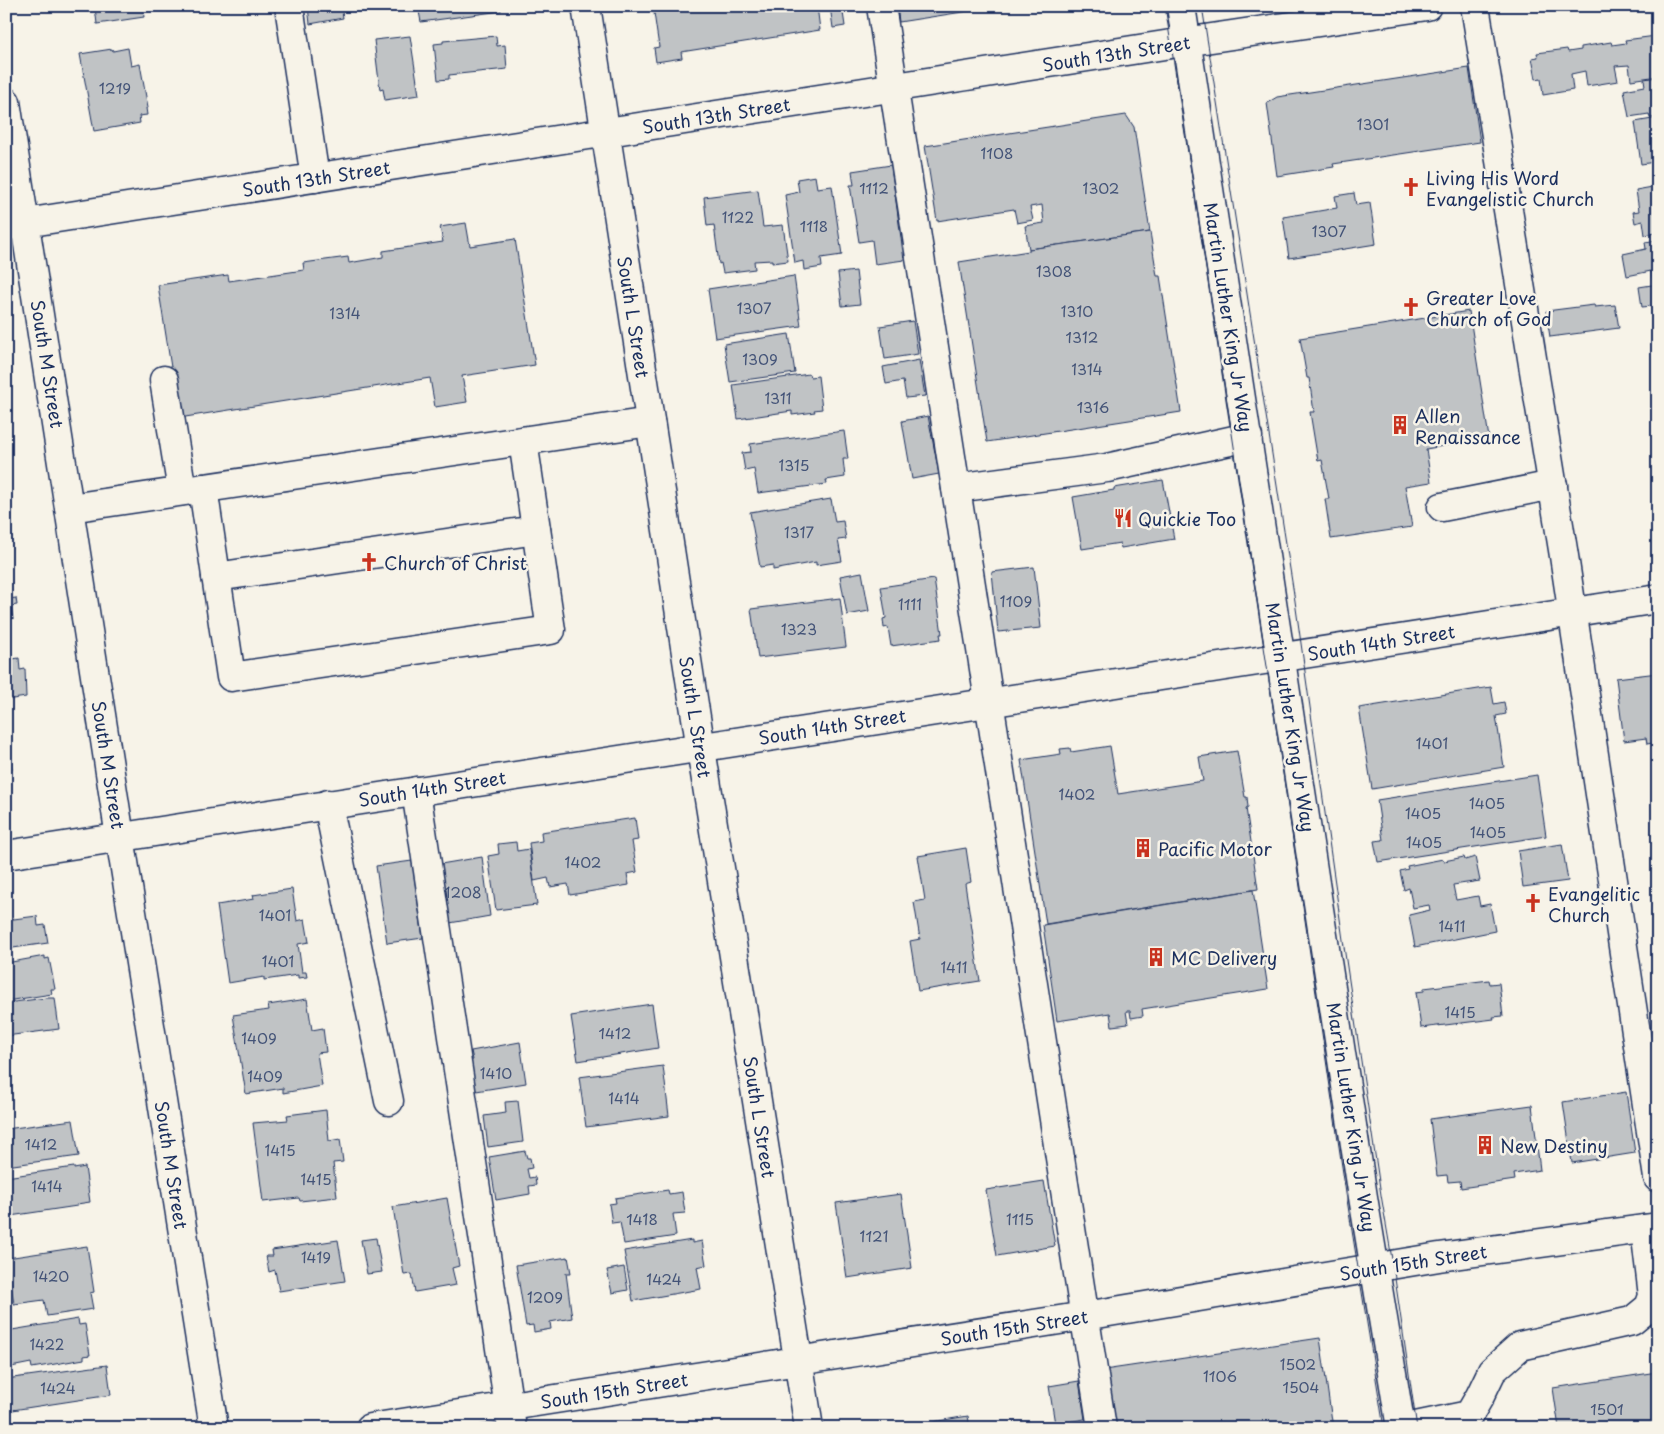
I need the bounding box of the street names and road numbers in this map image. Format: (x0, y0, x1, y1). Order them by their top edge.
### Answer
street label: South 13th Street (1040, 28, 1192, 78)
street label: South 13th Street (640, 90, 792, 140)
street label: South 13th Street (240, 153, 392, 203)
street label: Martin Luther King Jr Way (1197, 200, 1261, 434)
street label: South L Street (611, 254, 657, 380)
street label: South M Street (25, 298, 71, 430)
street label: Martin Luther King Jr Way (1259, 600, 1323, 834)
street label: South 14th Street (1305, 617, 1457, 667)
street label: South L Street (673, 654, 719, 780)
street label: South M Street (86, 699, 132, 831)
street label: South 14th Street (756, 701, 908, 751)
street label: South 14th Street (356, 763, 508, 813)
street label: Martin Luther King Jr Way (1320, 1000, 1384, 1234)
street label: South L Street (737, 1054, 783, 1180)
street label: South M Street (149, 1099, 195, 1231)
street label: South 15th Street (1337, 1237, 1489, 1287)
street label: South 15th Street (938, 1302, 1090, 1352)
street label: South 15th Street (538, 1365, 690, 1415)

